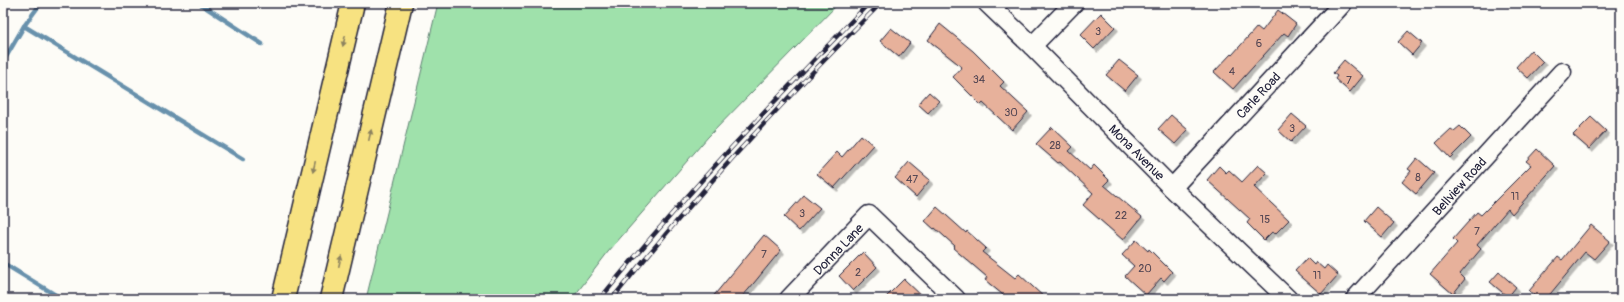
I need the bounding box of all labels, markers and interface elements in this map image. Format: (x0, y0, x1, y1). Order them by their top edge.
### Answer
house number: 3 (1095, 25, 1101, 38)
one-way arrow (340, 35, 346, 47)
house number: 6 (1256, 37, 1262, 50)
house number: 4 (1229, 65, 1236, 78)
street label: Carle Road (1233, 69, 1284, 122)
house number: 34 (973, 73, 986, 86)
house number: 7 (1346, 74, 1352, 87)
house number: 30 (1004, 106, 1018, 119)
street label: Mona Avenue (1105, 121, 1168, 184)
house number: 3 (1289, 122, 1295, 135)
one-way arrow (367, 128, 373, 141)
house number: 28 (1049, 139, 1061, 152)
street label: Bellview Road (1429, 154, 1490, 219)
one-way arrow (310, 161, 316, 174)
house number: 8 (1415, 171, 1421, 184)
house number: 47 (906, 173, 918, 186)
house number: 11 (1511, 190, 1519, 203)
house number: 3 (799, 207, 805, 220)
house number: 22 (1115, 209, 1127, 222)
house number: 15 (1260, 213, 1270, 226)
street label: Donna Lane (810, 220, 868, 279)
house number: 7 (1474, 225, 1480, 238)
house number: 7 (761, 248, 767, 261)
one-way arrow (337, 255, 343, 267)
house number: 20 (1138, 262, 1152, 275)
house number: 2 (855, 266, 861, 279)
house number: 11 (1313, 269, 1321, 282)

